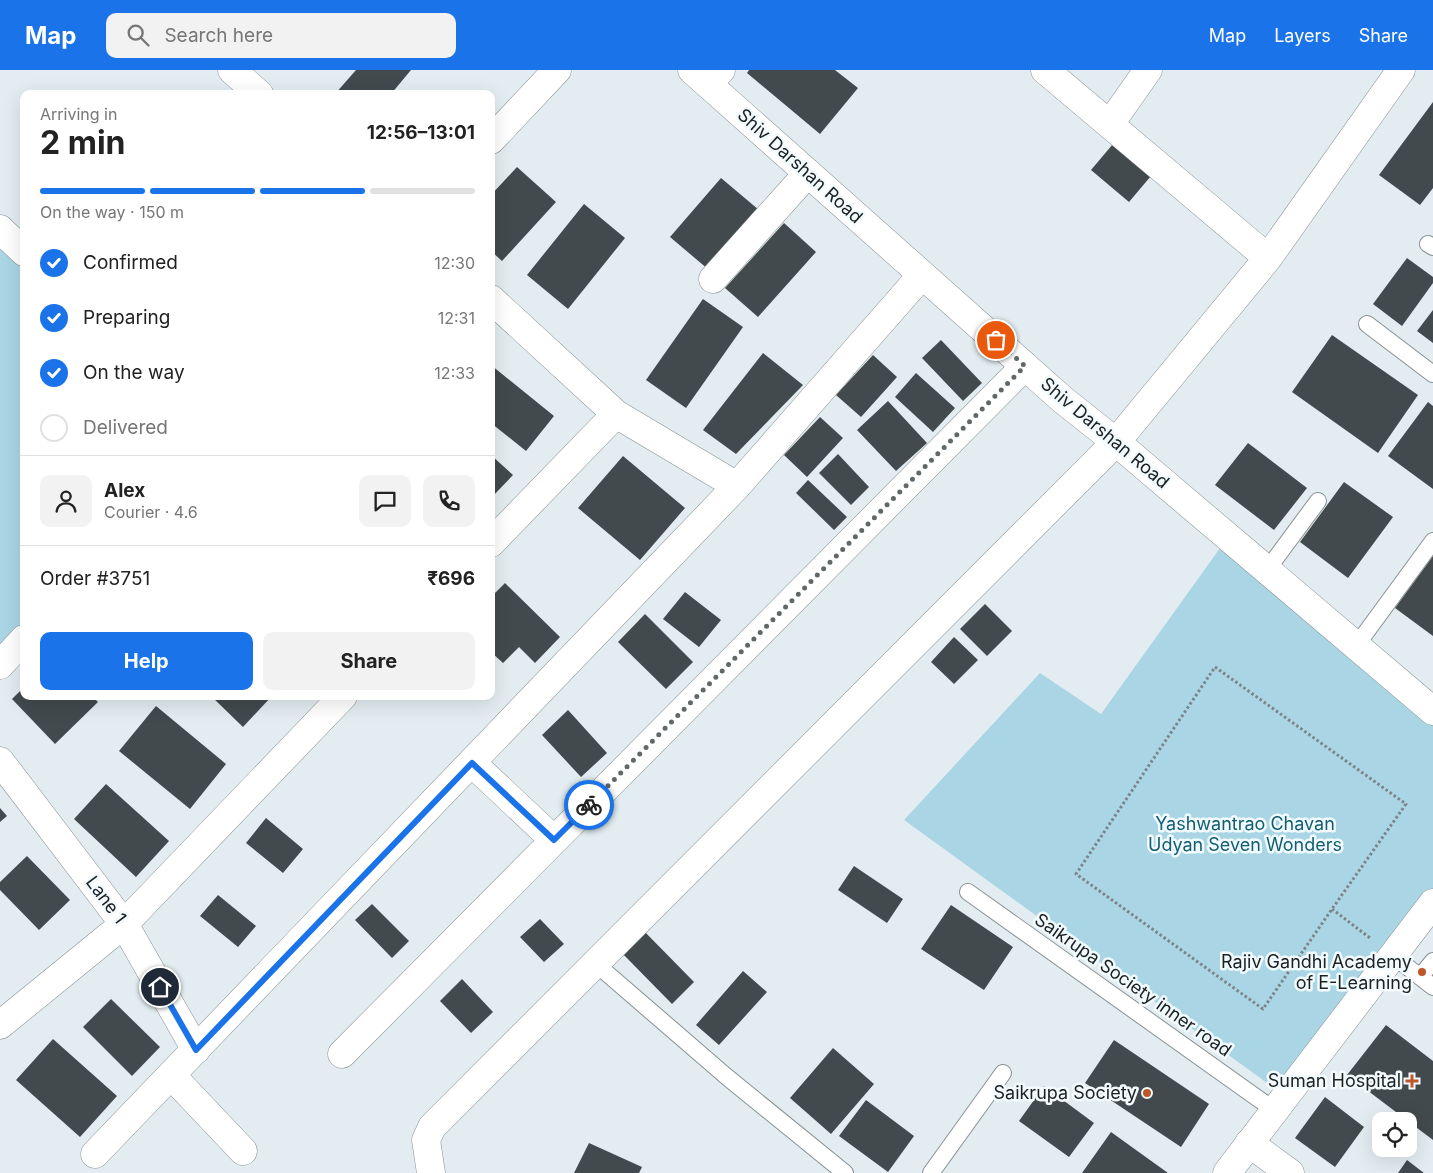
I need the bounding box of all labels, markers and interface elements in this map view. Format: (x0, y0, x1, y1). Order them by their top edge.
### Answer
search box (106, 13, 456, 58)
text: Map (25, 21, 76, 50)
icon: search (124, 21, 152, 49)
text: Search here (164, 24, 273, 47)
text: Map (1209, 25, 1246, 46)
text: Layers (1274, 25, 1331, 46)
text: Share (1359, 25, 1408, 46)
text: Arriving in (40, 104, 117, 124)
street label: Shiv Darshan Road (733, 104, 867, 227)
text: 12:56–13:01 (367, 121, 475, 144)
text: 2 min (40, 123, 126, 162)
text: On the way · 150 m (40, 202, 184, 222)
icon: check (40, 249, 68, 277)
text: Confirmed (83, 251, 178, 274)
text: 12:30 (434, 253, 475, 273)
icon: check (40, 304, 68, 332)
text: Preparing (83, 306, 170, 329)
text: 12:31 (438, 308, 475, 328)
pin (975, 319, 1017, 361)
icon: bag (982, 326, 1010, 354)
icon: check (40, 359, 68, 387)
text: On the way (83, 361, 185, 384)
text: 12:33 (434, 363, 475, 383)
street label: Shiv Darshan Road (1037, 373, 1174, 492)
text: Delivered (83, 416, 168, 439)
button: person (40, 475, 92, 527)
button: chat (359, 475, 411, 527)
button: phone (423, 475, 475, 527)
text: Alex (104, 479, 145, 502)
text: Courier · 4.6 (104, 502, 198, 522)
text: Order #3751 (40, 567, 150, 590)
text: ₹696 (427, 567, 475, 590)
button: Help (40, 632, 253, 690)
button: Share (263, 632, 475, 690)
courier (564, 780, 614, 830)
icon: bike (575, 791, 603, 819)
park label: Yashwantrao Chavan Udyan Seven Wonders (1148, 813, 1342, 855)
street label: Lane 1 (82, 872, 131, 928)
street label: Saikrupa Society inner road (1031, 909, 1236, 1061)
place label: Rajiv Gandhi Academy of E-Learning (1221, 951, 1412, 993)
pin (139, 966, 181, 1008)
marker: Rajiv Gandhi Academy of E-Learning (1416, 966, 1428, 978)
icon: home (146, 973, 174, 1001)
place label: Suman Hospital (1268, 1070, 1401, 1091)
marker: Suman Hospital (1405, 1074, 1419, 1088)
place label: Saikrupa Society (993, 1082, 1137, 1103)
marker: Saikrupa Society (1141, 1087, 1153, 1099)
map controls (1372, 1112, 1417, 1157)
button: locate (1372, 1112, 1417, 1157)

